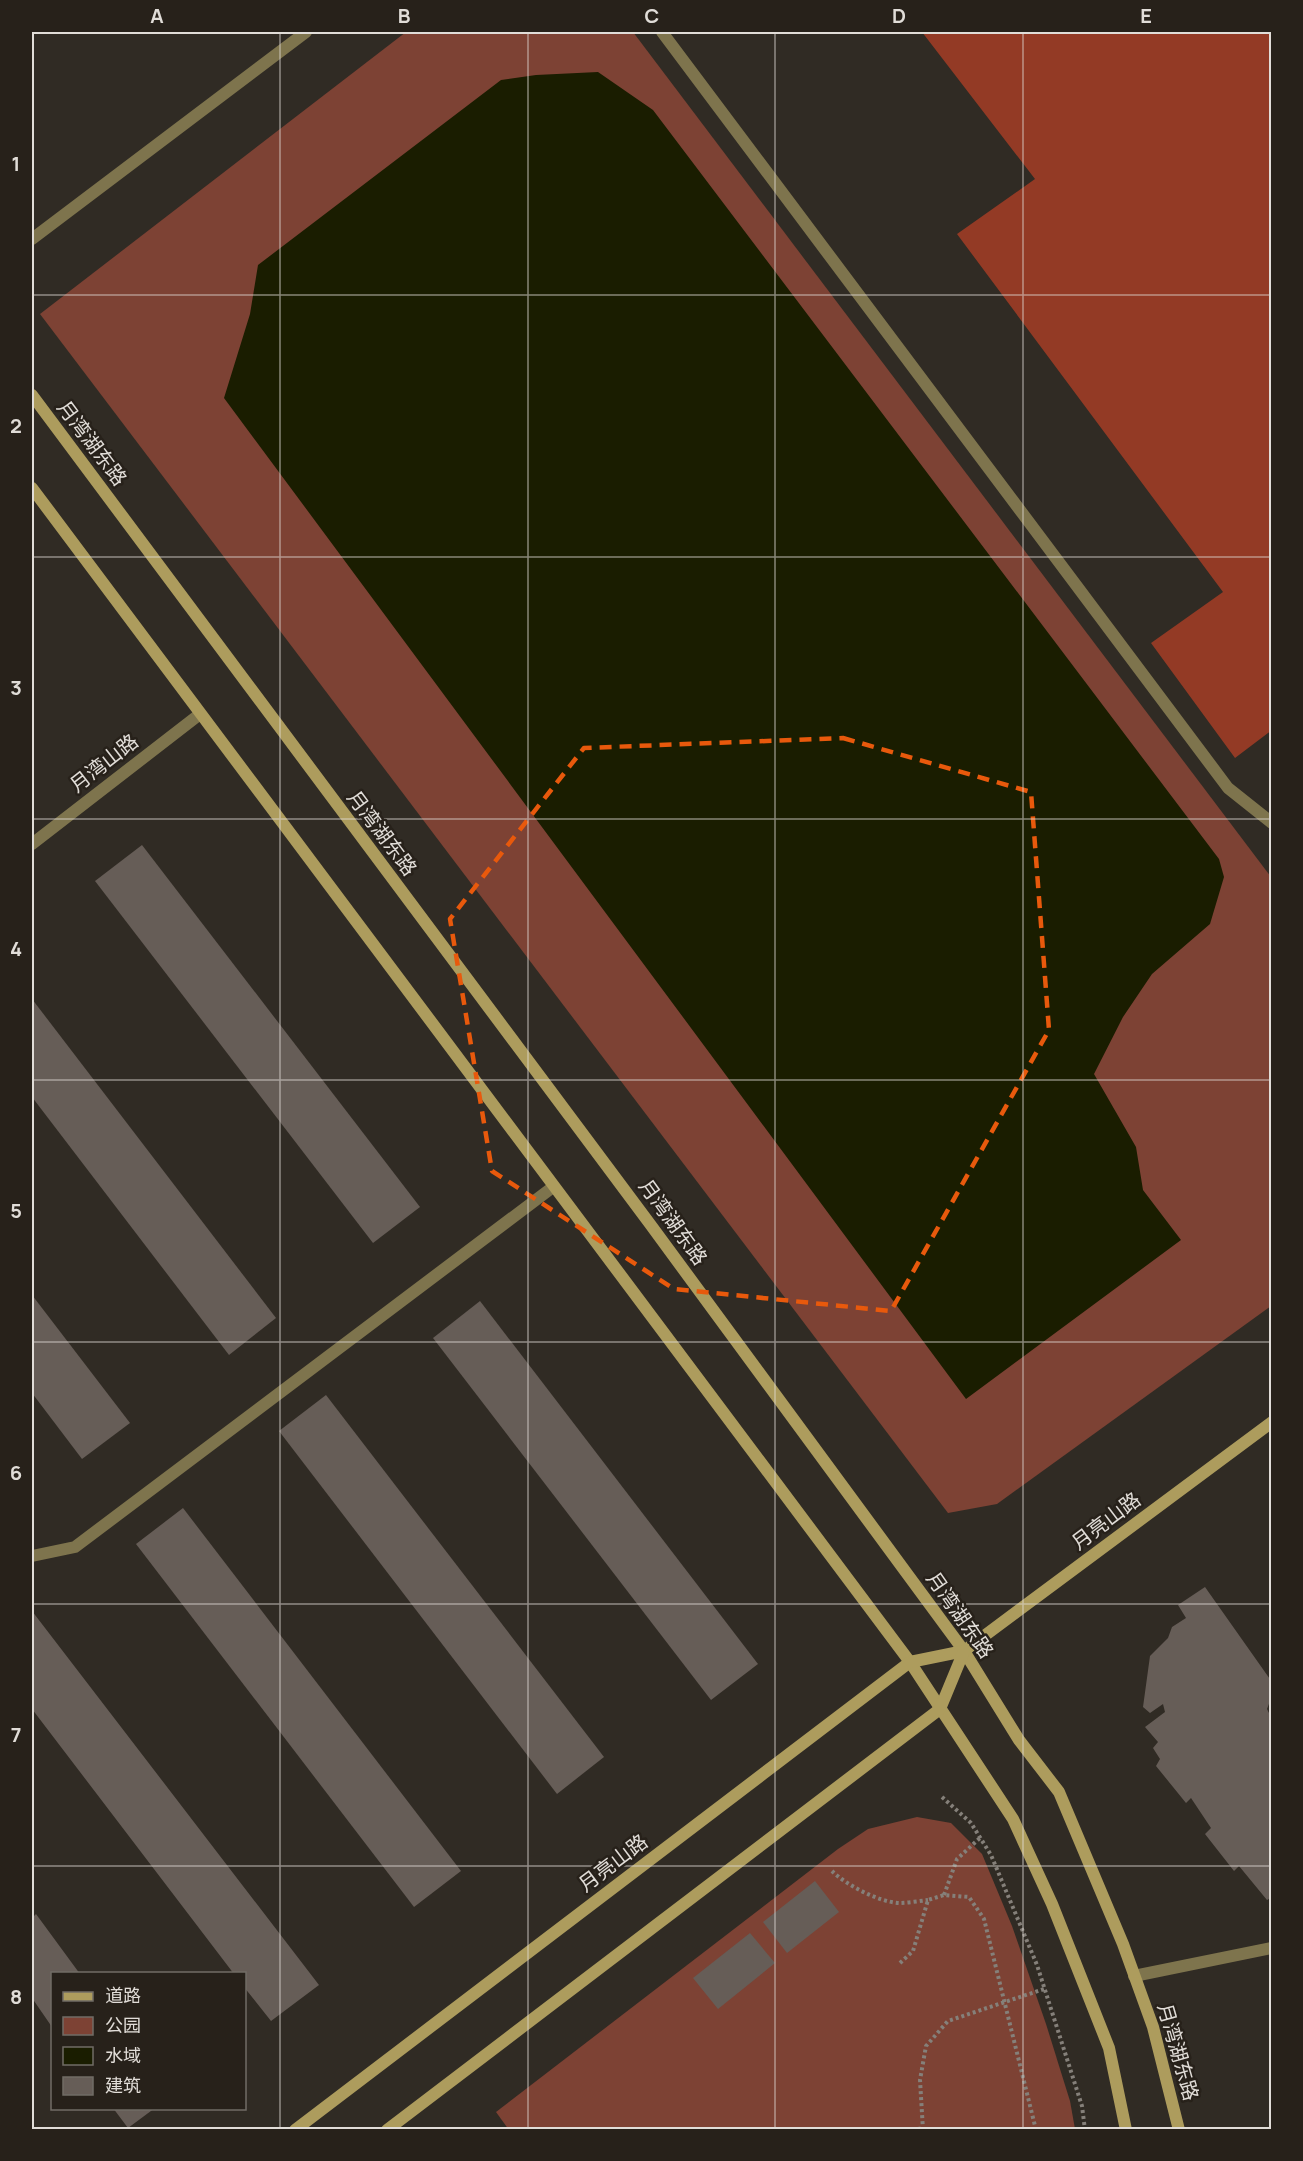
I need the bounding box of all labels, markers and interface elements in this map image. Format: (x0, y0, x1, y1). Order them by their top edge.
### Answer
text: A (150, 2, 164, 29)
text: B (398, 2, 411, 29)
text: C (645, 2, 659, 29)
text: D (892, 2, 906, 29)
text: E (1140, 2, 1152, 29)
text: 1 (12, 150, 20, 177)
street label: 月湾湖东路 (52, 395, 133, 491)
text: 2 (10, 412, 22, 439)
text: 3 (10, 674, 22, 701)
street label: 月湾山路 (64, 727, 144, 798)
street label: 月湾湖东路 (342, 785, 423, 881)
text: 4 (10, 935, 22, 962)
street label: 月湾湖东路 (633, 1173, 714, 1270)
text: 5 (10, 1197, 22, 1224)
text: 6 (10, 1459, 22, 1486)
street label: 月亮山路 (1066, 1486, 1146, 1555)
street label: 月湾湖东路 (921, 1566, 1000, 1663)
text: 7 (11, 1721, 21, 1748)
street label: 月亮山路 (573, 1828, 653, 1897)
legend (51, 1972, 246, 2110)
text: 8 (10, 1983, 22, 2010)
text: 道路 (105, 1983, 141, 2007)
street label: 月湾湖东路 (1152, 2000, 1205, 2104)
text: 公园 (105, 2013, 141, 2037)
text: 水域 (105, 2043, 141, 2067)
text: 建筑 (105, 2073, 141, 2097)

